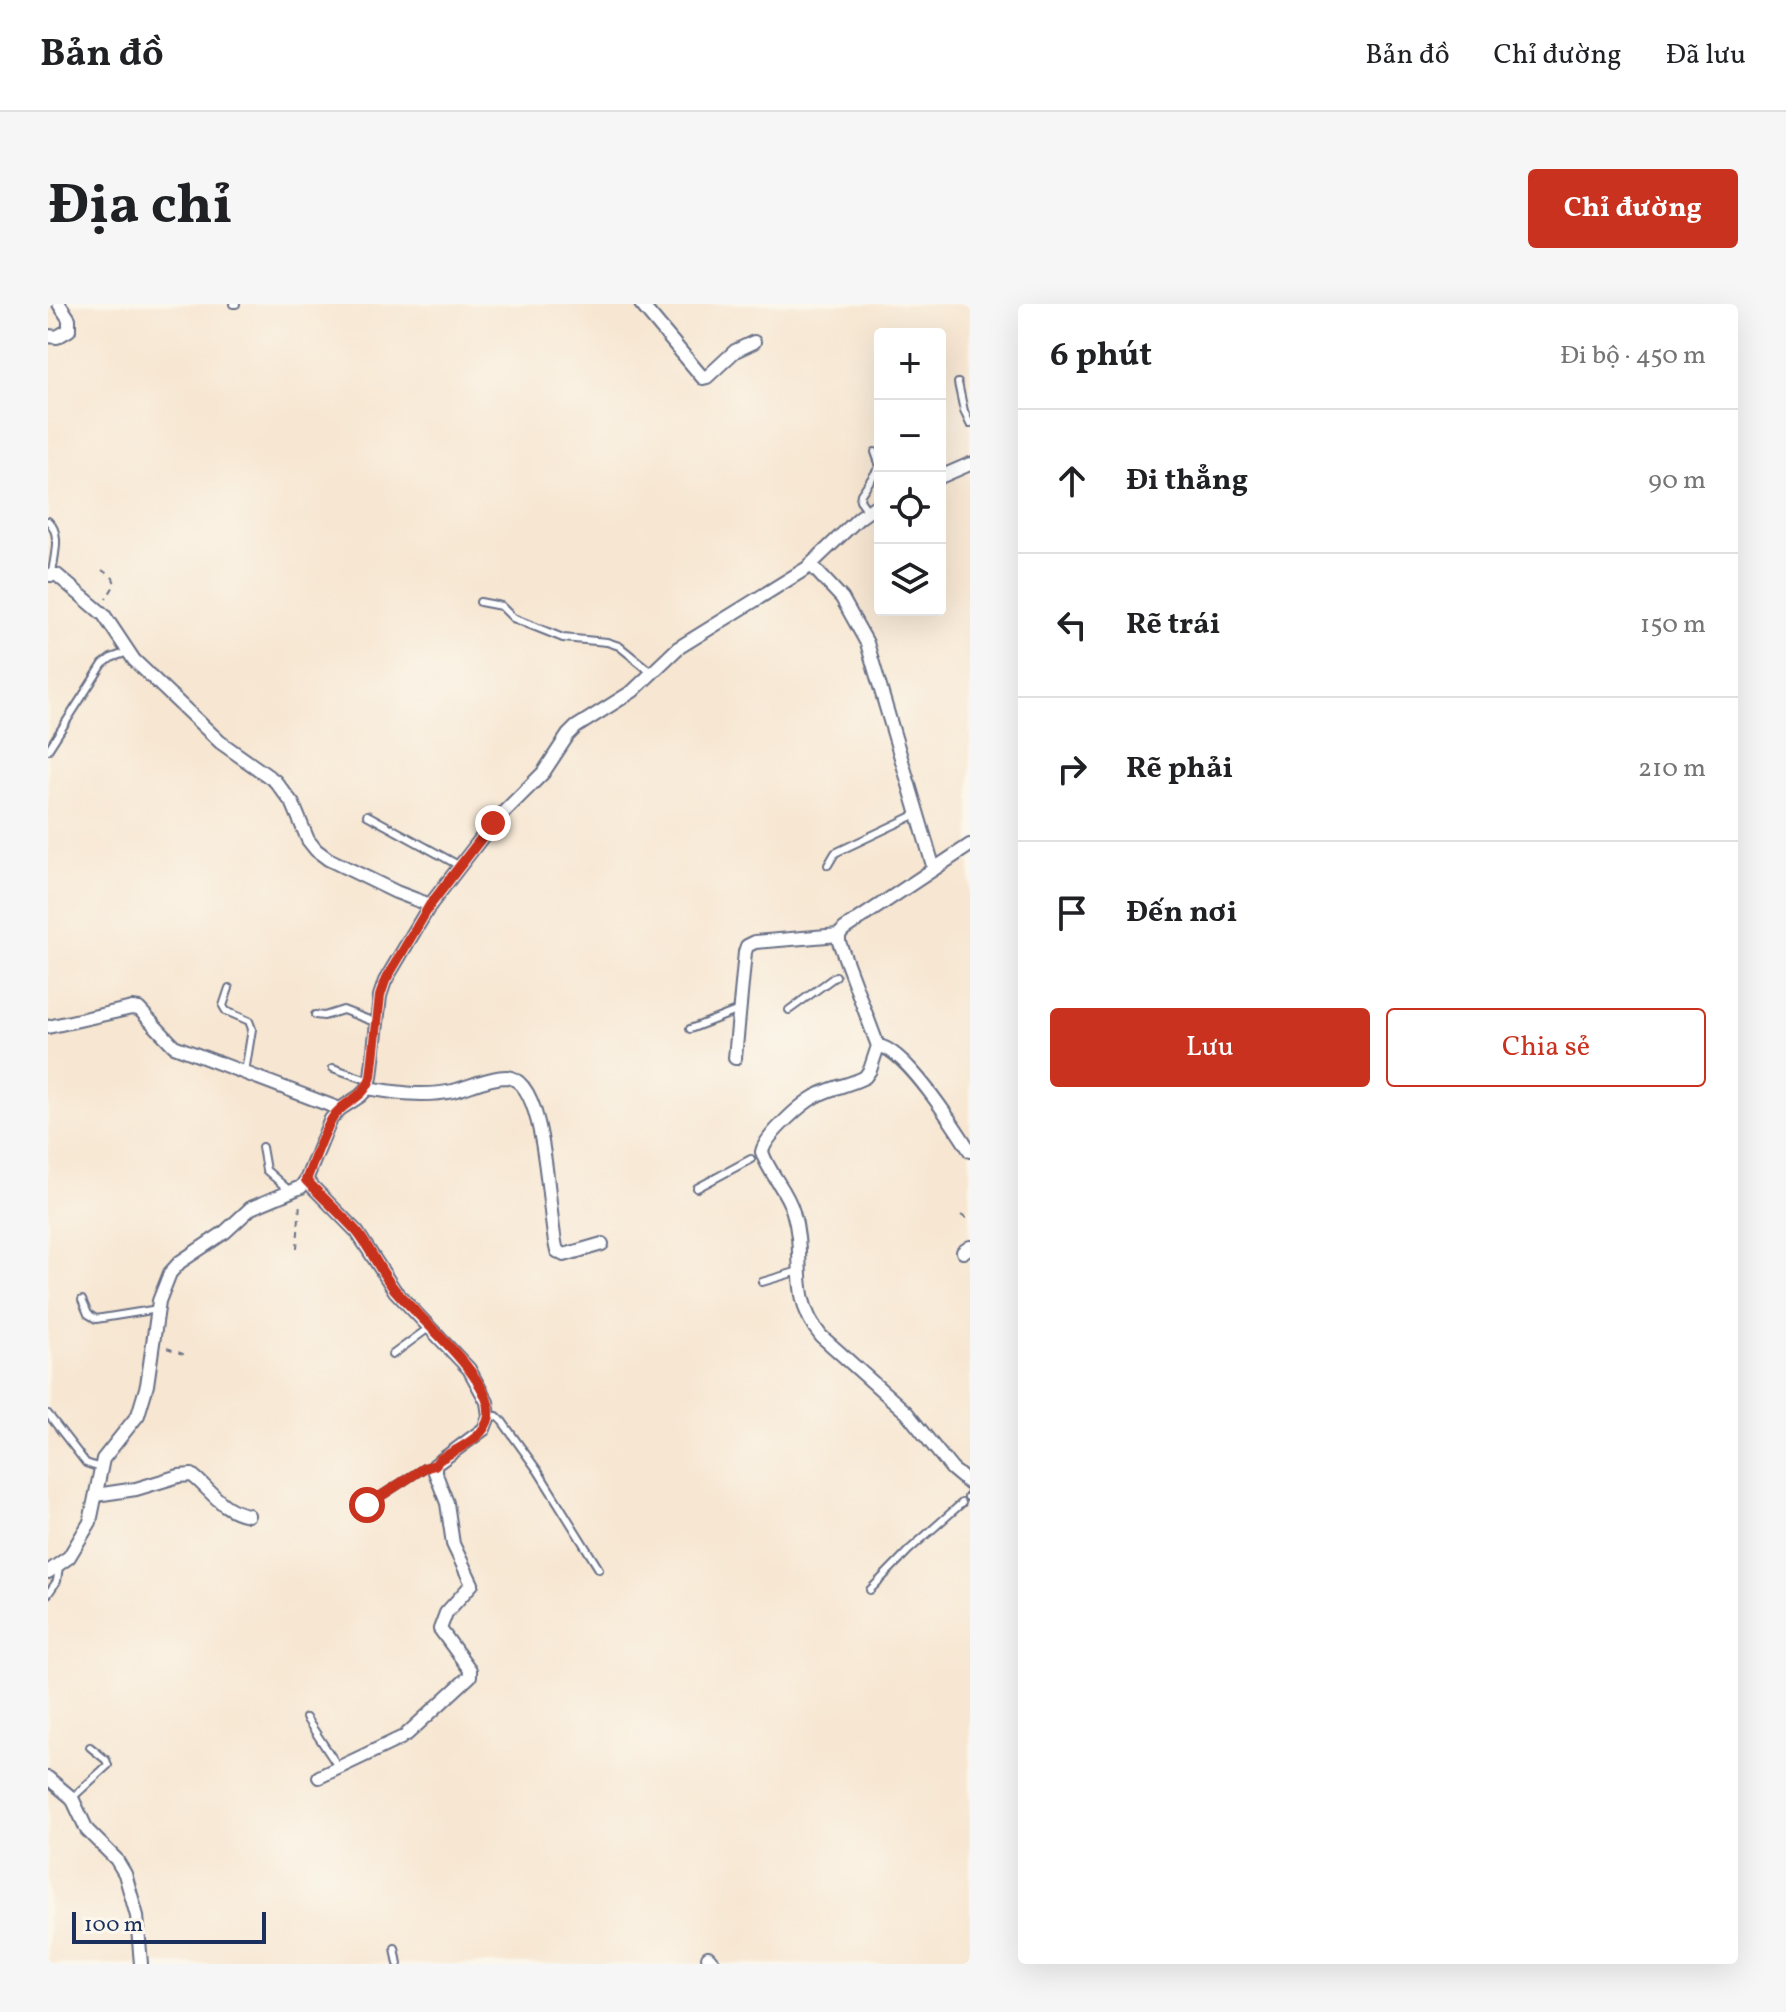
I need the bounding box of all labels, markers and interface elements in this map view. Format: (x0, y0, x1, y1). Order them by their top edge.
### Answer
text: Bản đồ (40, 29, 164, 82)
text: Bản đồ (1365, 36, 1450, 75)
text: Chỉ đường (1494, 36, 1621, 75)
text: Đã lưu (1665, 36, 1746, 75)
text: Địa chỉ (48, 169, 232, 247)
button: Chỉ đường (1528, 169, 1738, 248)
map controls (874, 328, 946, 616)
button: + (874, 328, 946, 400)
text: 6 phút (1050, 333, 1152, 380)
text: Đi bộ · 450 m (1560, 338, 1706, 374)
button: − (874, 400, 946, 472)
icon: ahead (1050, 459, 1094, 503)
text: Đi thẳng (1126, 460, 1248, 502)
text: 90 m (1648, 463, 1706, 499)
button: locate (874, 472, 946, 544)
button: layers (874, 544, 946, 616)
icon: left (1050, 603, 1094, 647)
text: Rẽ trái (1126, 604, 1220, 646)
text: 150 m (1640, 607, 1706, 643)
icon: right (1050, 747, 1094, 791)
text: Rẽ phải (1126, 748, 1233, 790)
text: 210 m (1638, 751, 1706, 787)
route end (475, 805, 511, 841)
icon: arrive (1050, 891, 1094, 935)
text: Đến nơi (1126, 892, 1237, 934)
button: Lưu (1050, 1008, 1370, 1087)
button: Chia sẻ (1386, 1008, 1706, 1087)
route start (349, 1487, 385, 1523)
scale bar (72, 1908, 266, 1944)
text: 100 m (84, 1910, 143, 1941)

